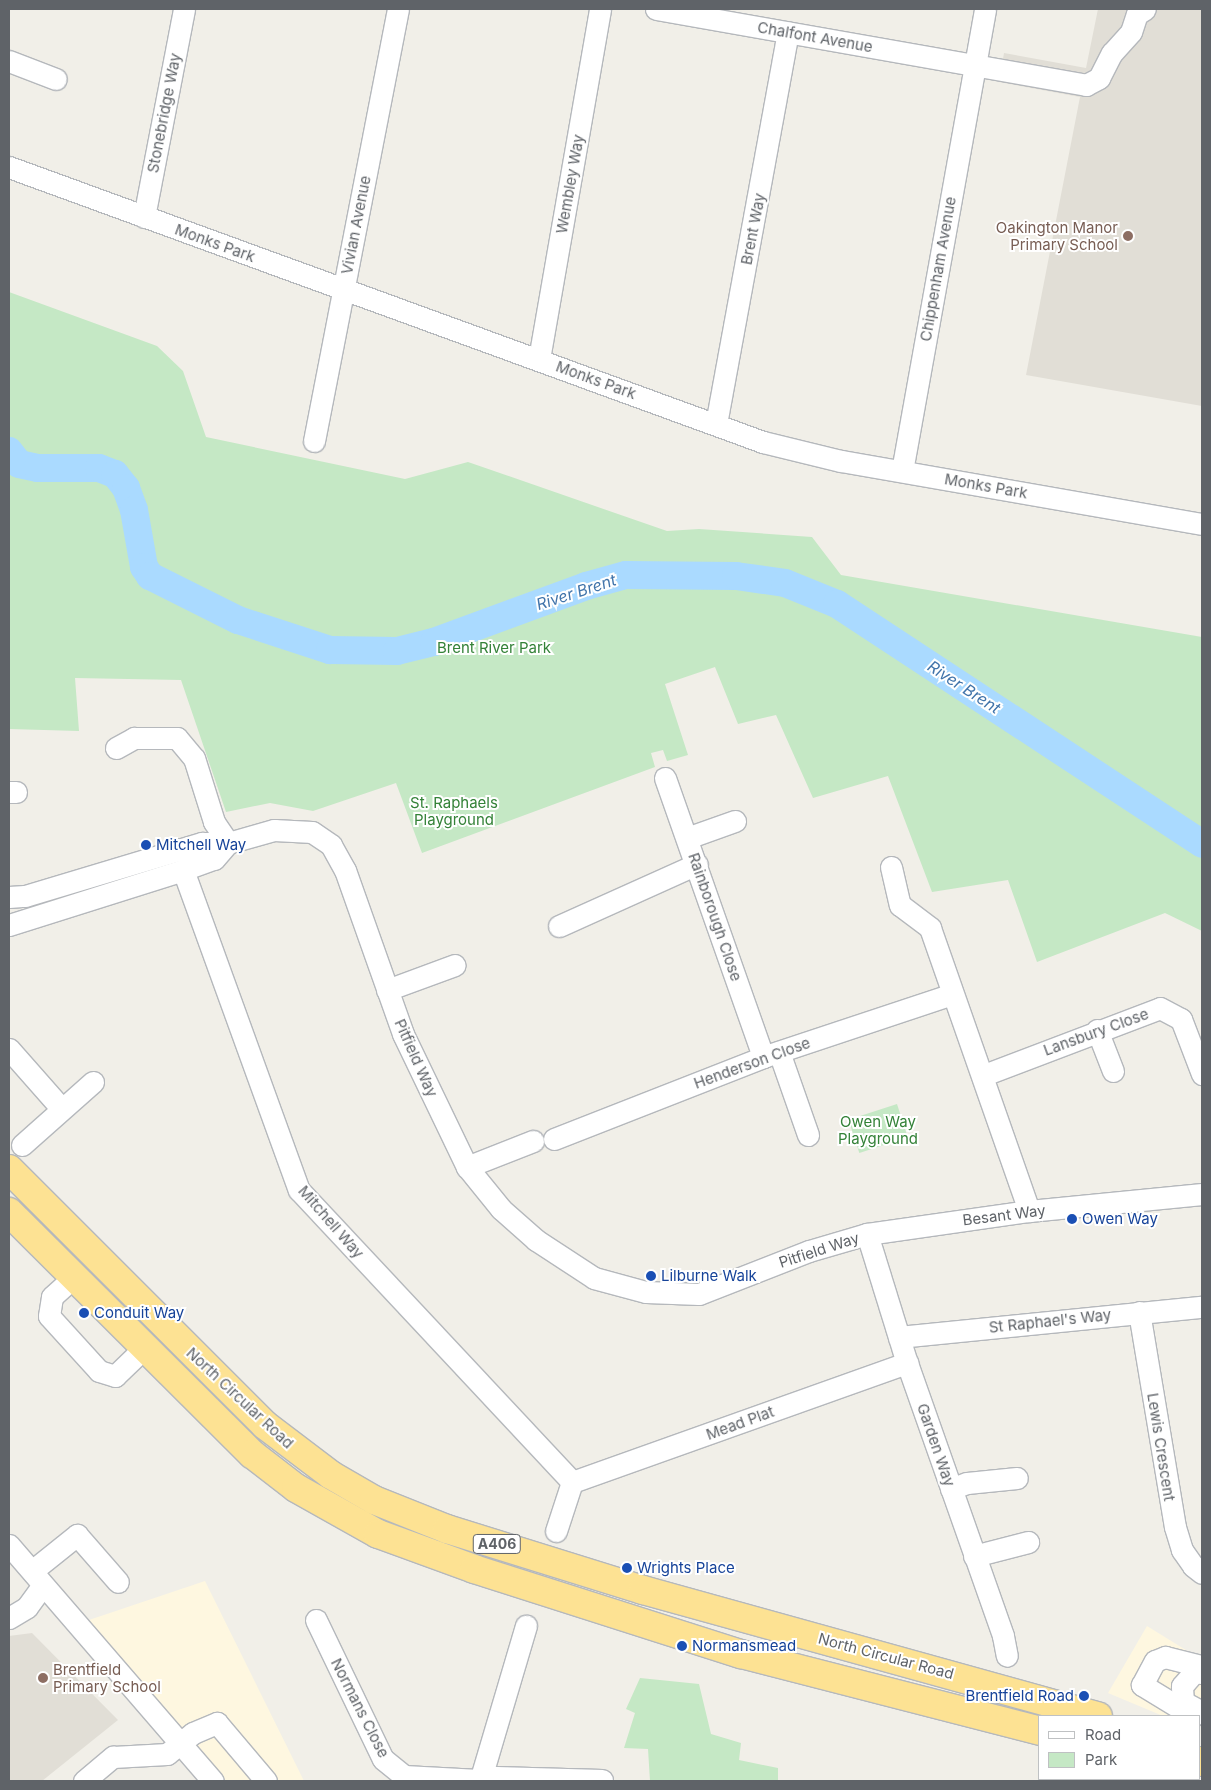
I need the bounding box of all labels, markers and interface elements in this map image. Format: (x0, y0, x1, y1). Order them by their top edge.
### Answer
street label: Chalfont Avenue (756, 18, 874, 56)
street label: Stonebridge Way (144, 52, 184, 174)
street label: Wembley Way (552, 133, 588, 235)
street label: Vivian Avenue (338, 174, 374, 276)
street label: Brent Way (737, 192, 769, 266)
street label: Chippenham Avenue (916, 195, 960, 343)
place label: Oakington Manor Primary School (996, 218, 1118, 253)
street label: Monks Park (173, 220, 257, 266)
marker: Oakington Manor Primary School (1122, 230, 1134, 242)
street label: Monks Park (554, 357, 638, 403)
street label: Monks Park (943, 470, 1029, 502)
water label: River Brent (534, 570, 618, 614)
park label: Brent River Park (437, 639, 551, 657)
water label: River Brent (924, 656, 1004, 718)
park label: St. Raphaels Playground (410, 793, 498, 828)
place label: Mitchell Way (156, 836, 246, 854)
marker: Mitchell Way (140, 839, 152, 851)
street label: Rainborough Close (685, 850, 745, 984)
street label: Lansbury Close (1041, 1005, 1151, 1059)
street label: Pitfield Way (391, 1016, 441, 1100)
street label: Henderson Close (691, 1034, 813, 1092)
park label: Owen Way Playground (838, 1112, 918, 1147)
street label: Mitchell Way (295, 1182, 367, 1262)
street label: Besant Way (961, 1201, 1047, 1229)
place label: Owen Way (1082, 1210, 1158, 1228)
marker: Owen Way (1066, 1213, 1078, 1225)
street label: Pitfield Way (777, 1229, 861, 1271)
place label: Lilburne Walk (661, 1267, 757, 1285)
marker: Lilburne Walk (645, 1270, 657, 1282)
place label: Conduit Way (94, 1304, 184, 1322)
street label: St Raphael's Way (988, 1306, 1112, 1336)
marker: Conduit Way (78, 1307, 90, 1319)
street label: North Circular Road (183, 1344, 297, 1452)
street label: Lewis Crescent (1144, 1392, 1178, 1502)
street label: Garden Way (913, 1401, 959, 1489)
street label: Mead Plat (704, 1402, 776, 1444)
road number: A406 (472, 1532, 522, 1556)
place label: Wrights Place (637, 1559, 735, 1577)
marker: Wrights Place (621, 1562, 633, 1574)
street label: North Circular Road (816, 1629, 956, 1683)
place label: Normansmead (692, 1637, 796, 1655)
marker: Normansmead (676, 1640, 688, 1652)
street label: Normans Close (327, 1655, 393, 1761)
place label: Brentfield Primary School (53, 1660, 161, 1695)
marker: Brentfield Primary School (37, 1672, 49, 1684)
place label: Brentfield Road (965, 1687, 1074, 1705)
marker: Brentfield Road (1078, 1690, 1090, 1702)
legend (1038, 1715, 1201, 1780)
text: Road (1085, 1725, 1121, 1744)
text: Park (1085, 1750, 1117, 1769)

